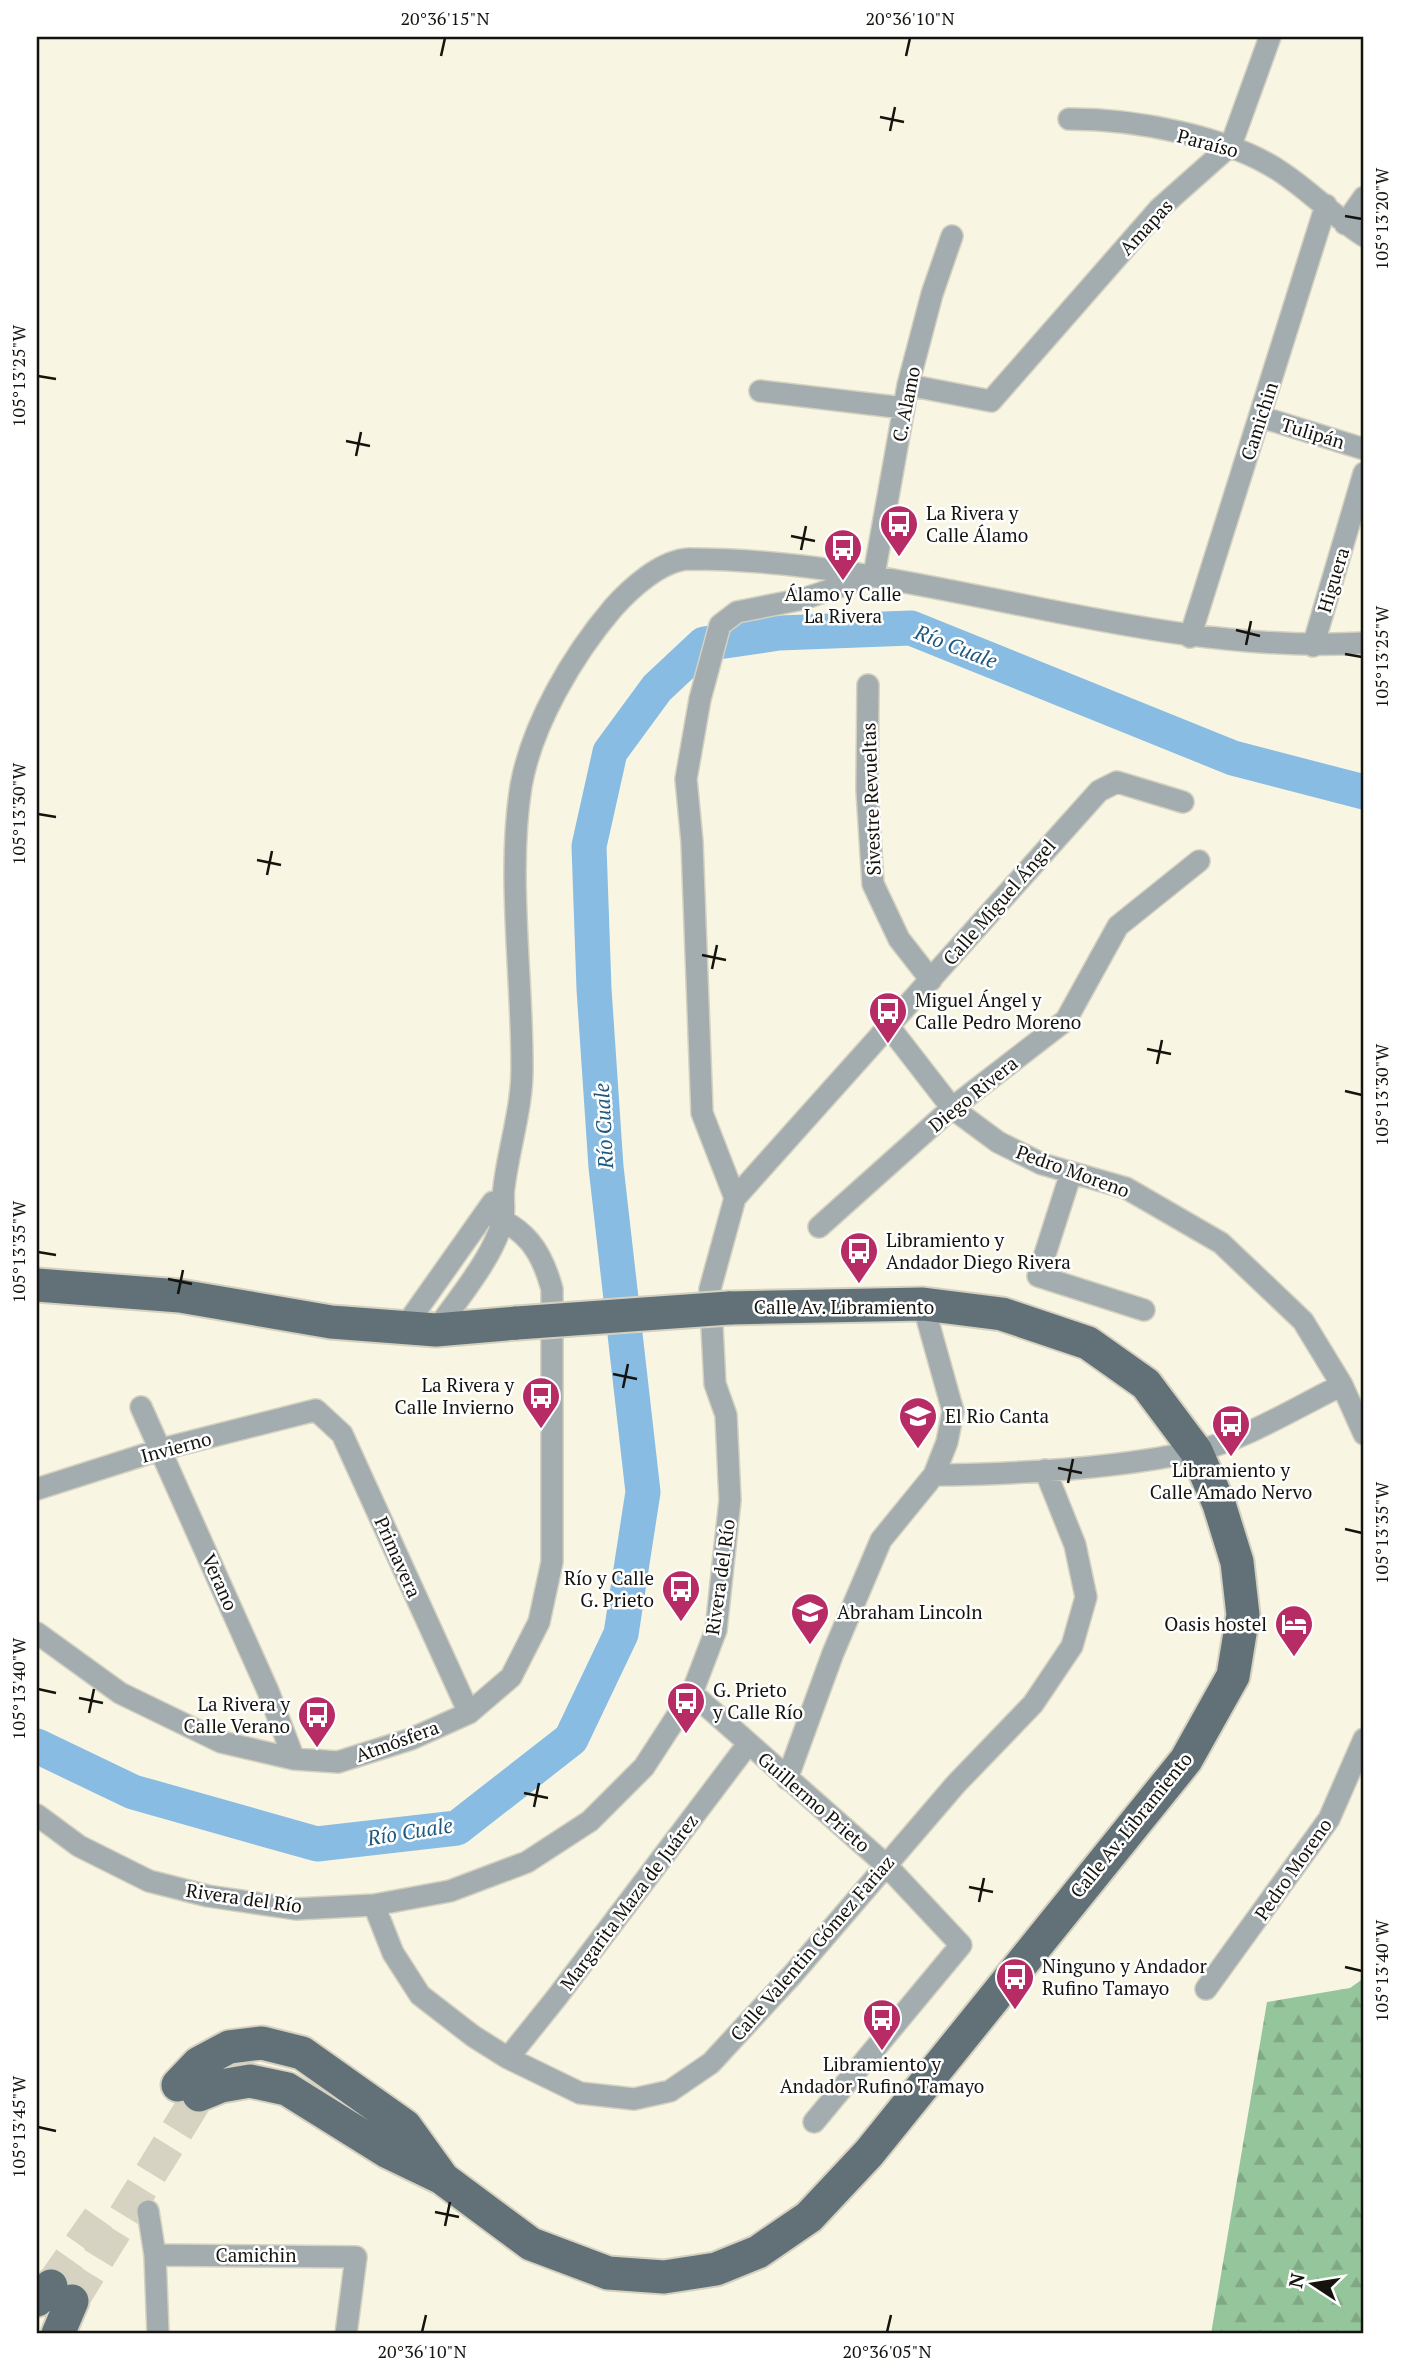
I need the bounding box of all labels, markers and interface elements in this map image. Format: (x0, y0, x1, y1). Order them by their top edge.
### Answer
text: 20°36'15"N (400, 6, 490, 30)
text: 20°36'10"N (865, 6, 955, 30)
street label: Paraíso (1175, 122, 1241, 163)
text: 105°13'20"W (1369, 168, 1393, 270)
street label: Amapas (1113, 193, 1178, 260)
text: 105°13'25"W (6, 325, 30, 427)
street label: C. Alamo (886, 364, 925, 444)
street label: Camichin (1234, 378, 1283, 463)
street label: Tulipán (1278, 411, 1348, 454)
place label: La Rivera y Calle Álamo (926, 500, 1028, 547)
bus stop icon: La Rivera y Calle Álamo (878, 503, 920, 558)
bus stop icon: Álamo y Calle La Rivera (822, 527, 864, 582)
street label: Higuera (1311, 544, 1354, 615)
place label: Álamo y Calle La Rivera (785, 581, 901, 628)
text: 105°13'25"W (1369, 606, 1393, 708)
water label: Río Cuale (910, 617, 1002, 675)
street label: Sivestre Revueltas (855, 722, 886, 876)
text: 105°13'30"W (6, 763, 30, 865)
street label: Calle Miguel Ángel (937, 833, 1060, 970)
place label: Miguel Ángel y Calle Pedro Moreno (915, 987, 1081, 1034)
bus stop icon: Miguel Ángel y Calle Pedro Moreno (867, 990, 909, 1045)
text: 105°13'30"W (1369, 1044, 1393, 1146)
street label: Diego Rivera (923, 1050, 1023, 1137)
water label: Río Cuale (587, 1082, 619, 1171)
street label: Pedro Moreno (1013, 1138, 1133, 1203)
text: 105°13'35"W (6, 1201, 30, 1303)
place label: Libramiento y Andador Diego Rivera (886, 1227, 1071, 1274)
bus stop icon: Libramiento y Andador Diego Rivera (838, 1230, 880, 1285)
street label: Calle Av. Libramiento (754, 1294, 934, 1319)
place label: La Rivera y Calle Invierno (395, 1372, 514, 1419)
bus stop icon: La Rivera y Calle Invierno (520, 1375, 562, 1430)
school or university icon: El Rio Canta (897, 1395, 939, 1450)
place label: El Rio Canta (945, 1403, 1050, 1428)
bus stop icon: Libramiento y Calle Amado Nervo (1210, 1403, 1252, 1458)
street label: Invierno (138, 1425, 214, 1468)
place label: Libramiento y Calle Amado Nervo (1150, 1457, 1312, 1504)
text: 105°13'35"W (1369, 1482, 1393, 1584)
street label: Primavera (370, 1512, 428, 1602)
street label: Rivera del Río (699, 1517, 740, 1637)
street label: Verano (197, 1550, 244, 1614)
place label: Río y Calle G. Prieto (564, 1565, 654, 1612)
bus stop icon: Río y Calle G. Prieto (660, 1568, 702, 1623)
school or university icon: Abraham Lincoln (789, 1591, 831, 1646)
place label: Abraham Lincoln (837, 1599, 982, 1624)
hotel icon: Oasis hostel (1273, 1603, 1315, 1658)
place label: Oasis hostel (1164, 1611, 1267, 1636)
text: 105°13'40"W (6, 1638, 30, 1740)
place label: G. Prieto y Calle Río (712, 1677, 803, 1724)
bus stop icon: G. Prieto y Calle Río (665, 1680, 707, 1735)
place label: La Rivera y Calle Verano (184, 1691, 290, 1738)
bus stop icon: La Rivera y Calle Verano (296, 1694, 338, 1749)
street label: Atmósfera (352, 1714, 442, 1767)
street label: Guillermo Prieto (753, 1746, 876, 1857)
street label: Calle Av. Libramiento (1064, 1747, 1197, 1903)
street label: Margarita Maza de Juárez (554, 1809, 703, 1995)
water label: Río Cuale (364, 1810, 455, 1852)
street label: Pedro Moreno (1248, 1813, 1337, 1925)
street label: Calle Valentin Gómez Fariaz (724, 1850, 899, 2046)
street label: Rivera del Río (184, 1877, 304, 1918)
text: 105°13'40"W (1369, 1920, 1393, 2022)
place label: Ninguno y Andador Rufino Tamayo (1042, 1953, 1208, 2000)
bus stop icon: Ninguno y Andador Rufino Tamayo (994, 1956, 1036, 2011)
bus stop icon: Libramiento y Andador Rufino Tamayo (861, 1997, 903, 2052)
place label: Libramiento y Andador Rufino Tamayo (780, 2051, 984, 2098)
text: 105°13'45"W (6, 2076, 30, 2178)
street label: Camichin (216, 2242, 296, 2267)
north arrow (1278, 2248, 1348, 2318)
text: N (1282, 2270, 1310, 2290)
text: 20°36'10"N (377, 2339, 467, 2363)
text: 20°36'05"N (842, 2339, 932, 2363)

